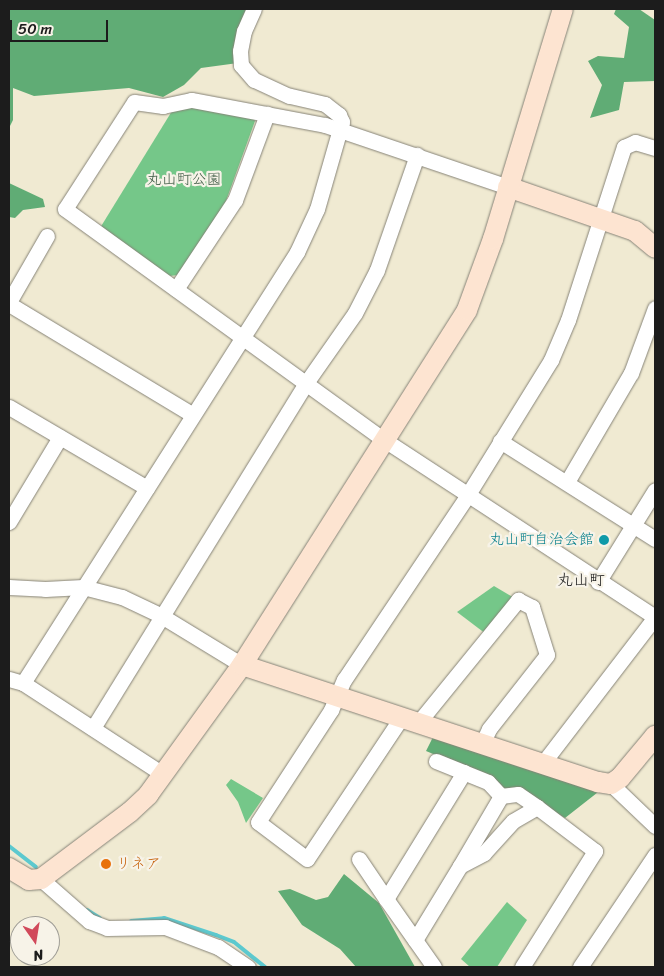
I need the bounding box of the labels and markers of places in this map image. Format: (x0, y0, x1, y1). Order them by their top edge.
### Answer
place label: 丸山町自治会館 (489, 531, 594, 549)
marker: 丸山町自治会館 (598, 534, 610, 546)
place label: リネア (116, 855, 161, 873)
marker: リネア (100, 858, 112, 870)

